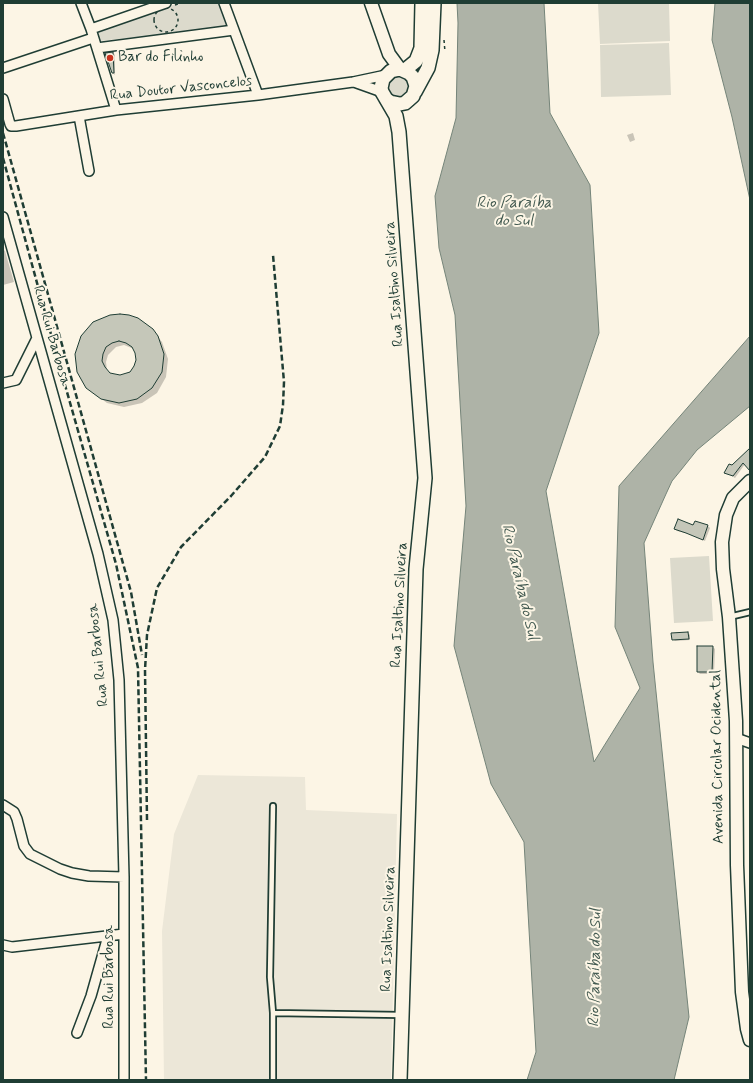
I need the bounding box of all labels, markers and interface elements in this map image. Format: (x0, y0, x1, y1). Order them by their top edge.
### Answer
place label: Bar do Filinho (118, 49, 204, 67)
marker: Bar do Filinho (105, 53, 115, 63)
street label: Rua Doutor Vasconcelos (109, 73, 253, 105)
water label: Rio Paraíba do Sul (476, 194, 552, 232)
street label: Rua Isaltino Silveira (382, 221, 408, 347)
street label: Rua Rui Barbosa (28, 284, 74, 388)
water label: Rio Paraíba do Sul (496, 522, 542, 642)
street label: Rua Isaltino Silveira (388, 542, 412, 668)
street label: Rua Rui Barbosa (85, 603, 113, 707)
street label: Avenida Circular Ocidental (707, 670, 729, 844)
street label: Rua Isaltino Silveira (378, 866, 400, 992)
water label: Rio Paraíba do Sul (585, 909, 607, 1027)
street label: Rua Rui Barbosa (101, 925, 119, 1029)

